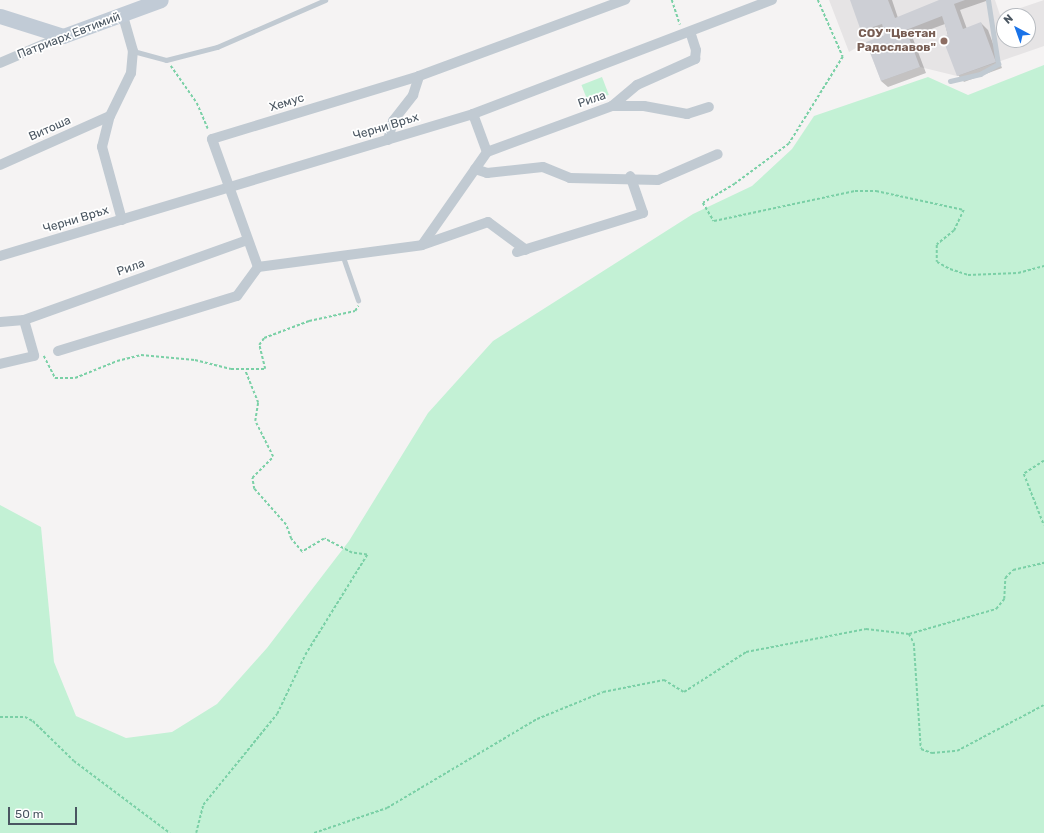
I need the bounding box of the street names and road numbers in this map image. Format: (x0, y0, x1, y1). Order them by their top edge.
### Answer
street label: Патриарх Евтимий (15, 10, 123, 62)
street label: Рила (576, 89, 608, 111)
street label: Хемус (268, 91, 306, 115)
street label: Черни Връх (351, 110, 421, 144)
street label: Витоша (27, 113, 73, 145)
street label: Черни Връх (41, 203, 111, 237)
street label: Рила (115, 256, 147, 280)

